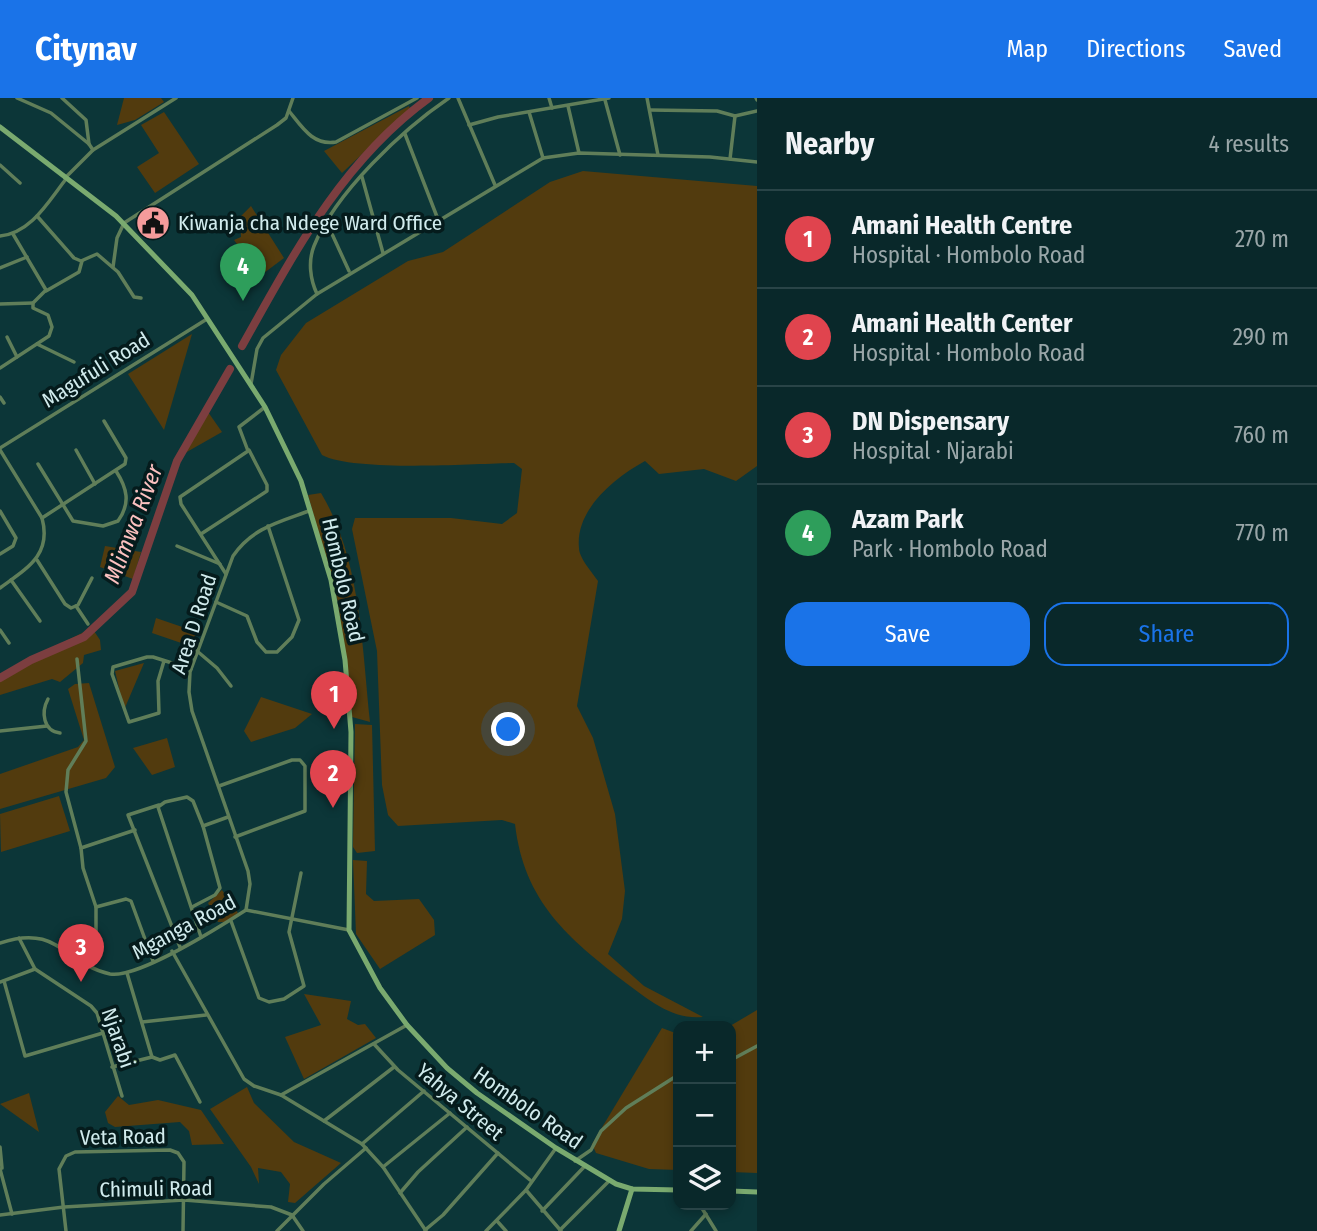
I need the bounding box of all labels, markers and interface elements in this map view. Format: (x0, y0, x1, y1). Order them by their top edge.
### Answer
text: Citynav (35, 29, 137, 69)
text: Map (1007, 35, 1048, 63)
text: Directions (1086, 35, 1185, 63)
text: Saved (1223, 35, 1282, 63)
text: Nearby (785, 126, 874, 162)
text: 4 results (1208, 130, 1289, 158)
public building icon: Kiwanja cha Ndege Ward Office (134, 204, 172, 242)
place label: Kiwanja cha Ndege Ward Office (178, 210, 442, 236)
text: Amani Health Centre (852, 210, 1072, 241)
text: 1 (803, 225, 813, 253)
text: 270 m (1235, 225, 1289, 253)
text: Hospital · Hombolo Road (852, 241, 1085, 269)
pin: 4 (220, 243, 266, 301)
text: Amani Health Center (852, 308, 1073, 339)
text: 2 (803, 323, 813, 351)
text: 290 m (1233, 323, 1289, 351)
street label: Magufuli Road (37, 327, 155, 413)
text: Hospital · Hombolo Road (852, 339, 1085, 367)
text: DN Dispensary (852, 406, 1009, 437)
text: 3 (803, 421, 813, 449)
text: 760 m (1234, 421, 1289, 449)
text: Hospital · Njarabi (852, 437, 1014, 465)
water label: Mlimwa River (98, 460, 169, 587)
text: Azam Park (852, 504, 964, 535)
street label: Hombolo Road (316, 515, 370, 645)
text: 4 (802, 519, 814, 547)
text: 770 m (1235, 519, 1289, 547)
text: Park · Hombolo Road (852, 535, 1048, 563)
street label: Area D Road (166, 571, 222, 677)
button: Save (785, 602, 1030, 666)
button: Share (1044, 602, 1289, 666)
pin: 1 (311, 671, 357, 729)
your location (491, 712, 525, 746)
pin: 2 (310, 750, 356, 808)
street label: Mganga Road (128, 889, 240, 965)
pin: 3 (58, 924, 104, 982)
street label: Njarabi (96, 1005, 140, 1071)
map controls (673, 1021, 736, 1210)
button: + (673, 1021, 736, 1084)
street label: Yahya Street (411, 1058, 509, 1146)
street label: Hombolo Road (468, 1061, 588, 1155)
button: − (673, 1084, 736, 1147)
street label: Veta Road (80, 1123, 166, 1151)
button: layers (673, 1147, 736, 1210)
street label: Chimuli Road (99, 1175, 213, 1203)

